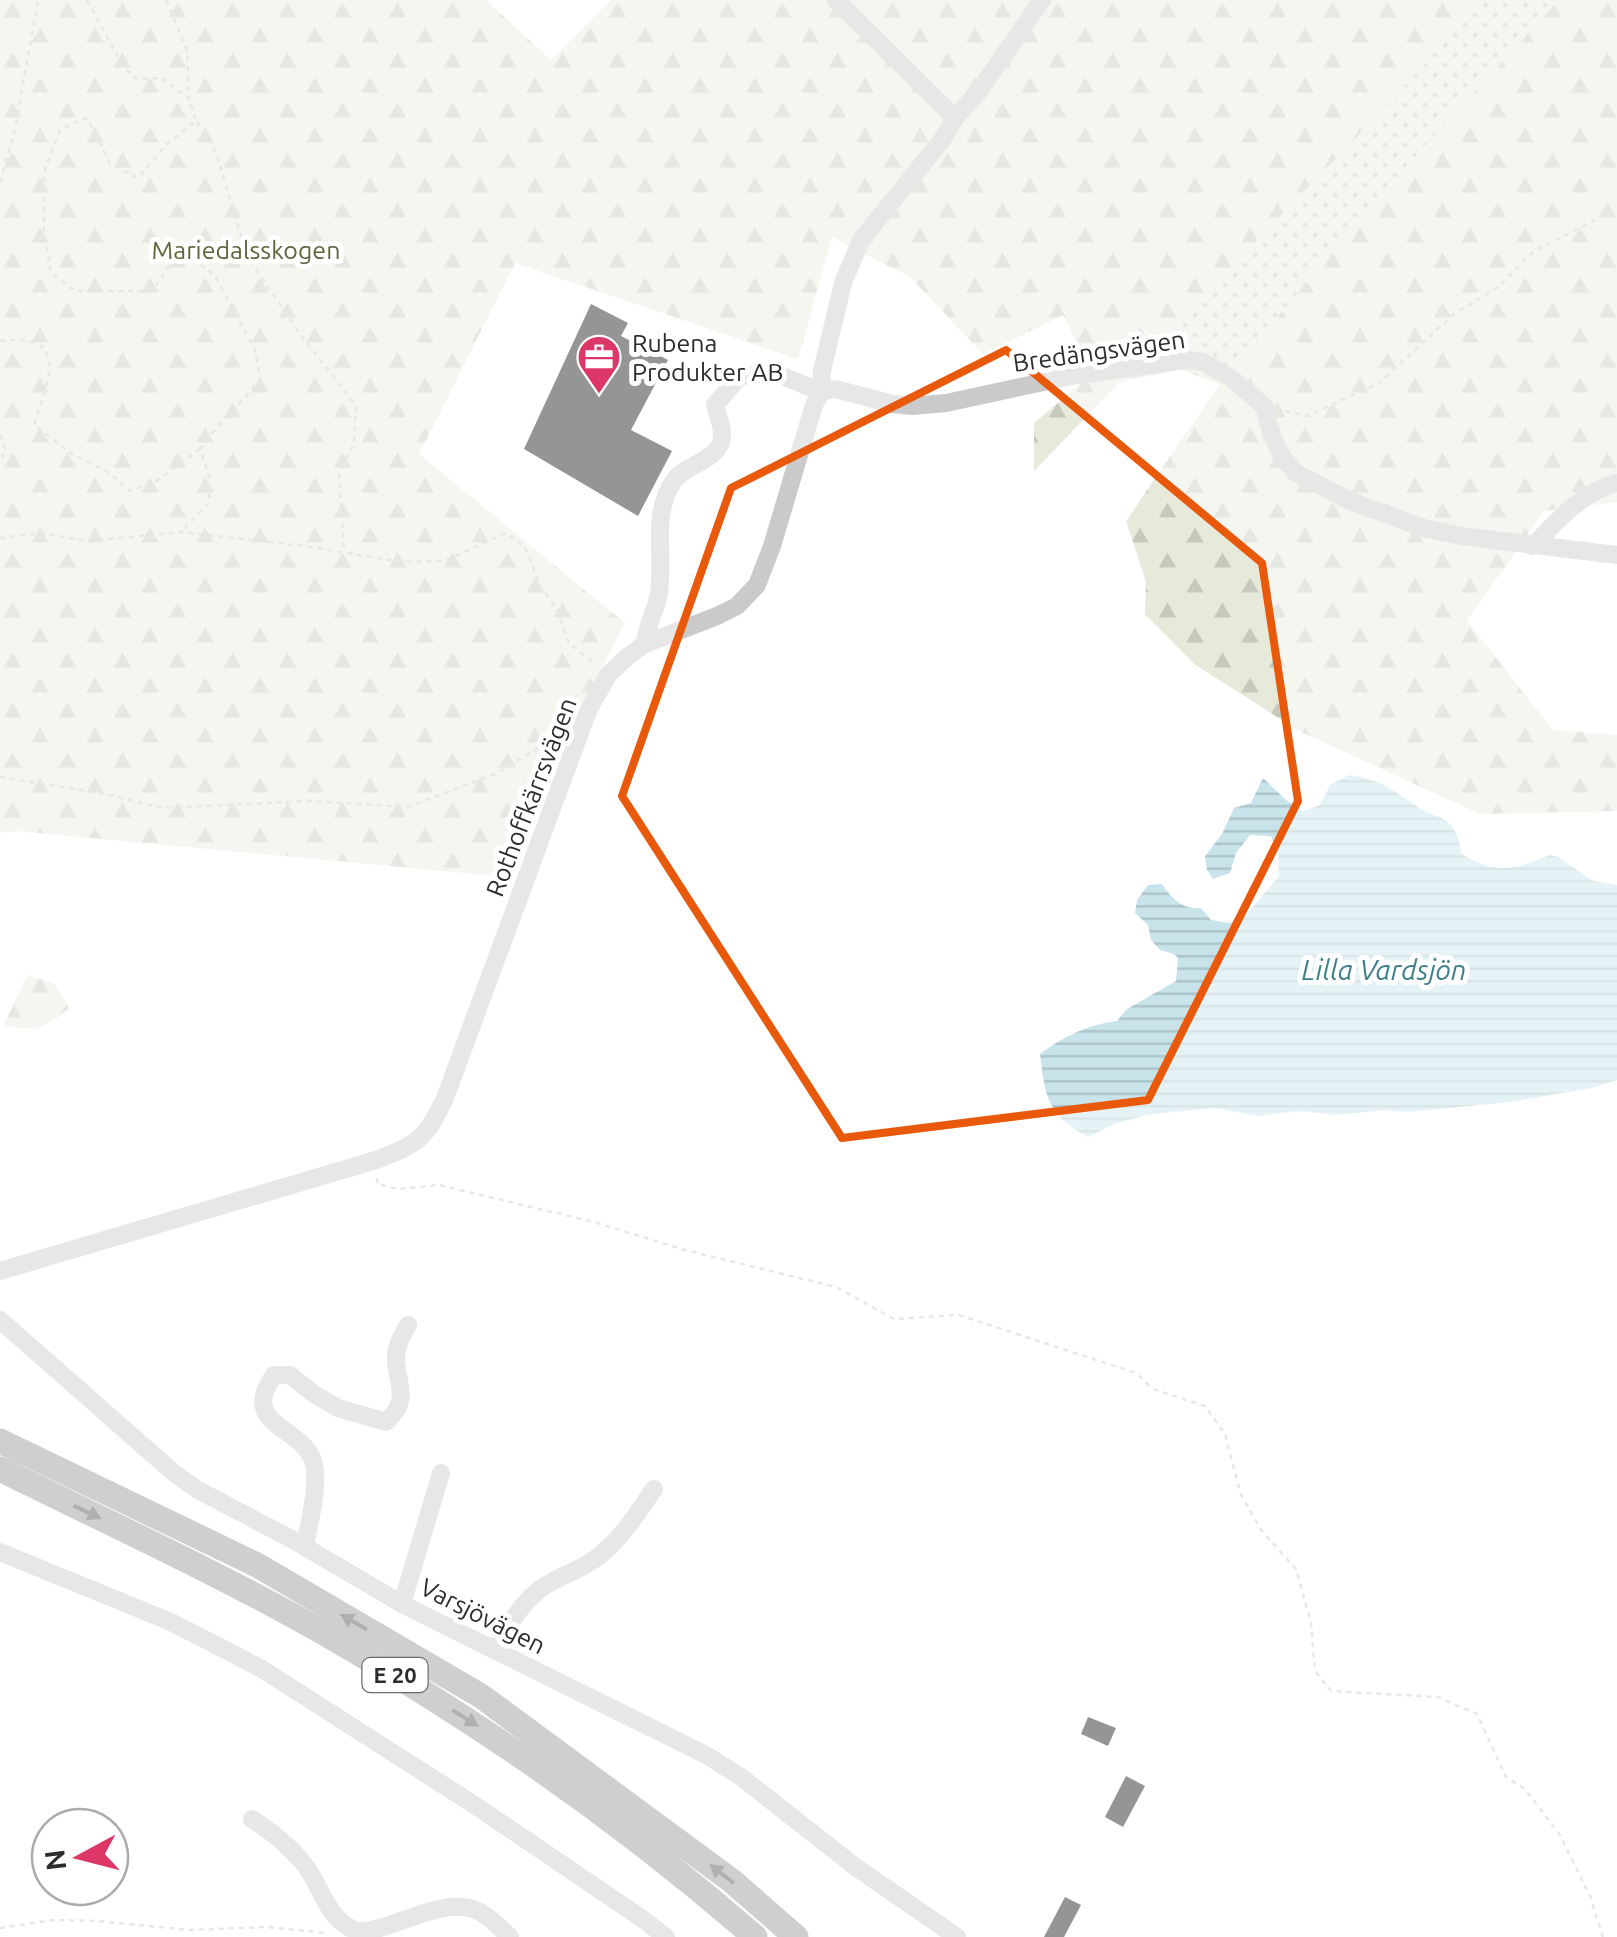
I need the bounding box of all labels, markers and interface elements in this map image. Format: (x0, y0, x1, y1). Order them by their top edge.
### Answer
park label: Mariedalsskogen (152, 236, 340, 264)
street label: Bredängsvägen (1011, 325, 1187, 377)
place label: Rubena Produkter AB (632, 329, 783, 386)
office icon: Rubena Produkter AB (576, 334, 622, 395)
street label: Rothoffkärrsvägen (480, 694, 582, 900)
water label: Lilla Vardsjön (1302, 954, 1466, 985)
one-way arrow (73, 1503, 102, 1520)
street label: Varsjövägen (416, 1572, 550, 1660)
one-way arrow (340, 1613, 368, 1631)
road number: E 20 (362, 1658, 428, 1692)
one-way arrow (451, 1708, 478, 1726)
north arrow (30, 1807, 130, 1907)
text: N (38, 1848, 71, 1872)
one-way arrow (709, 1863, 735, 1884)

